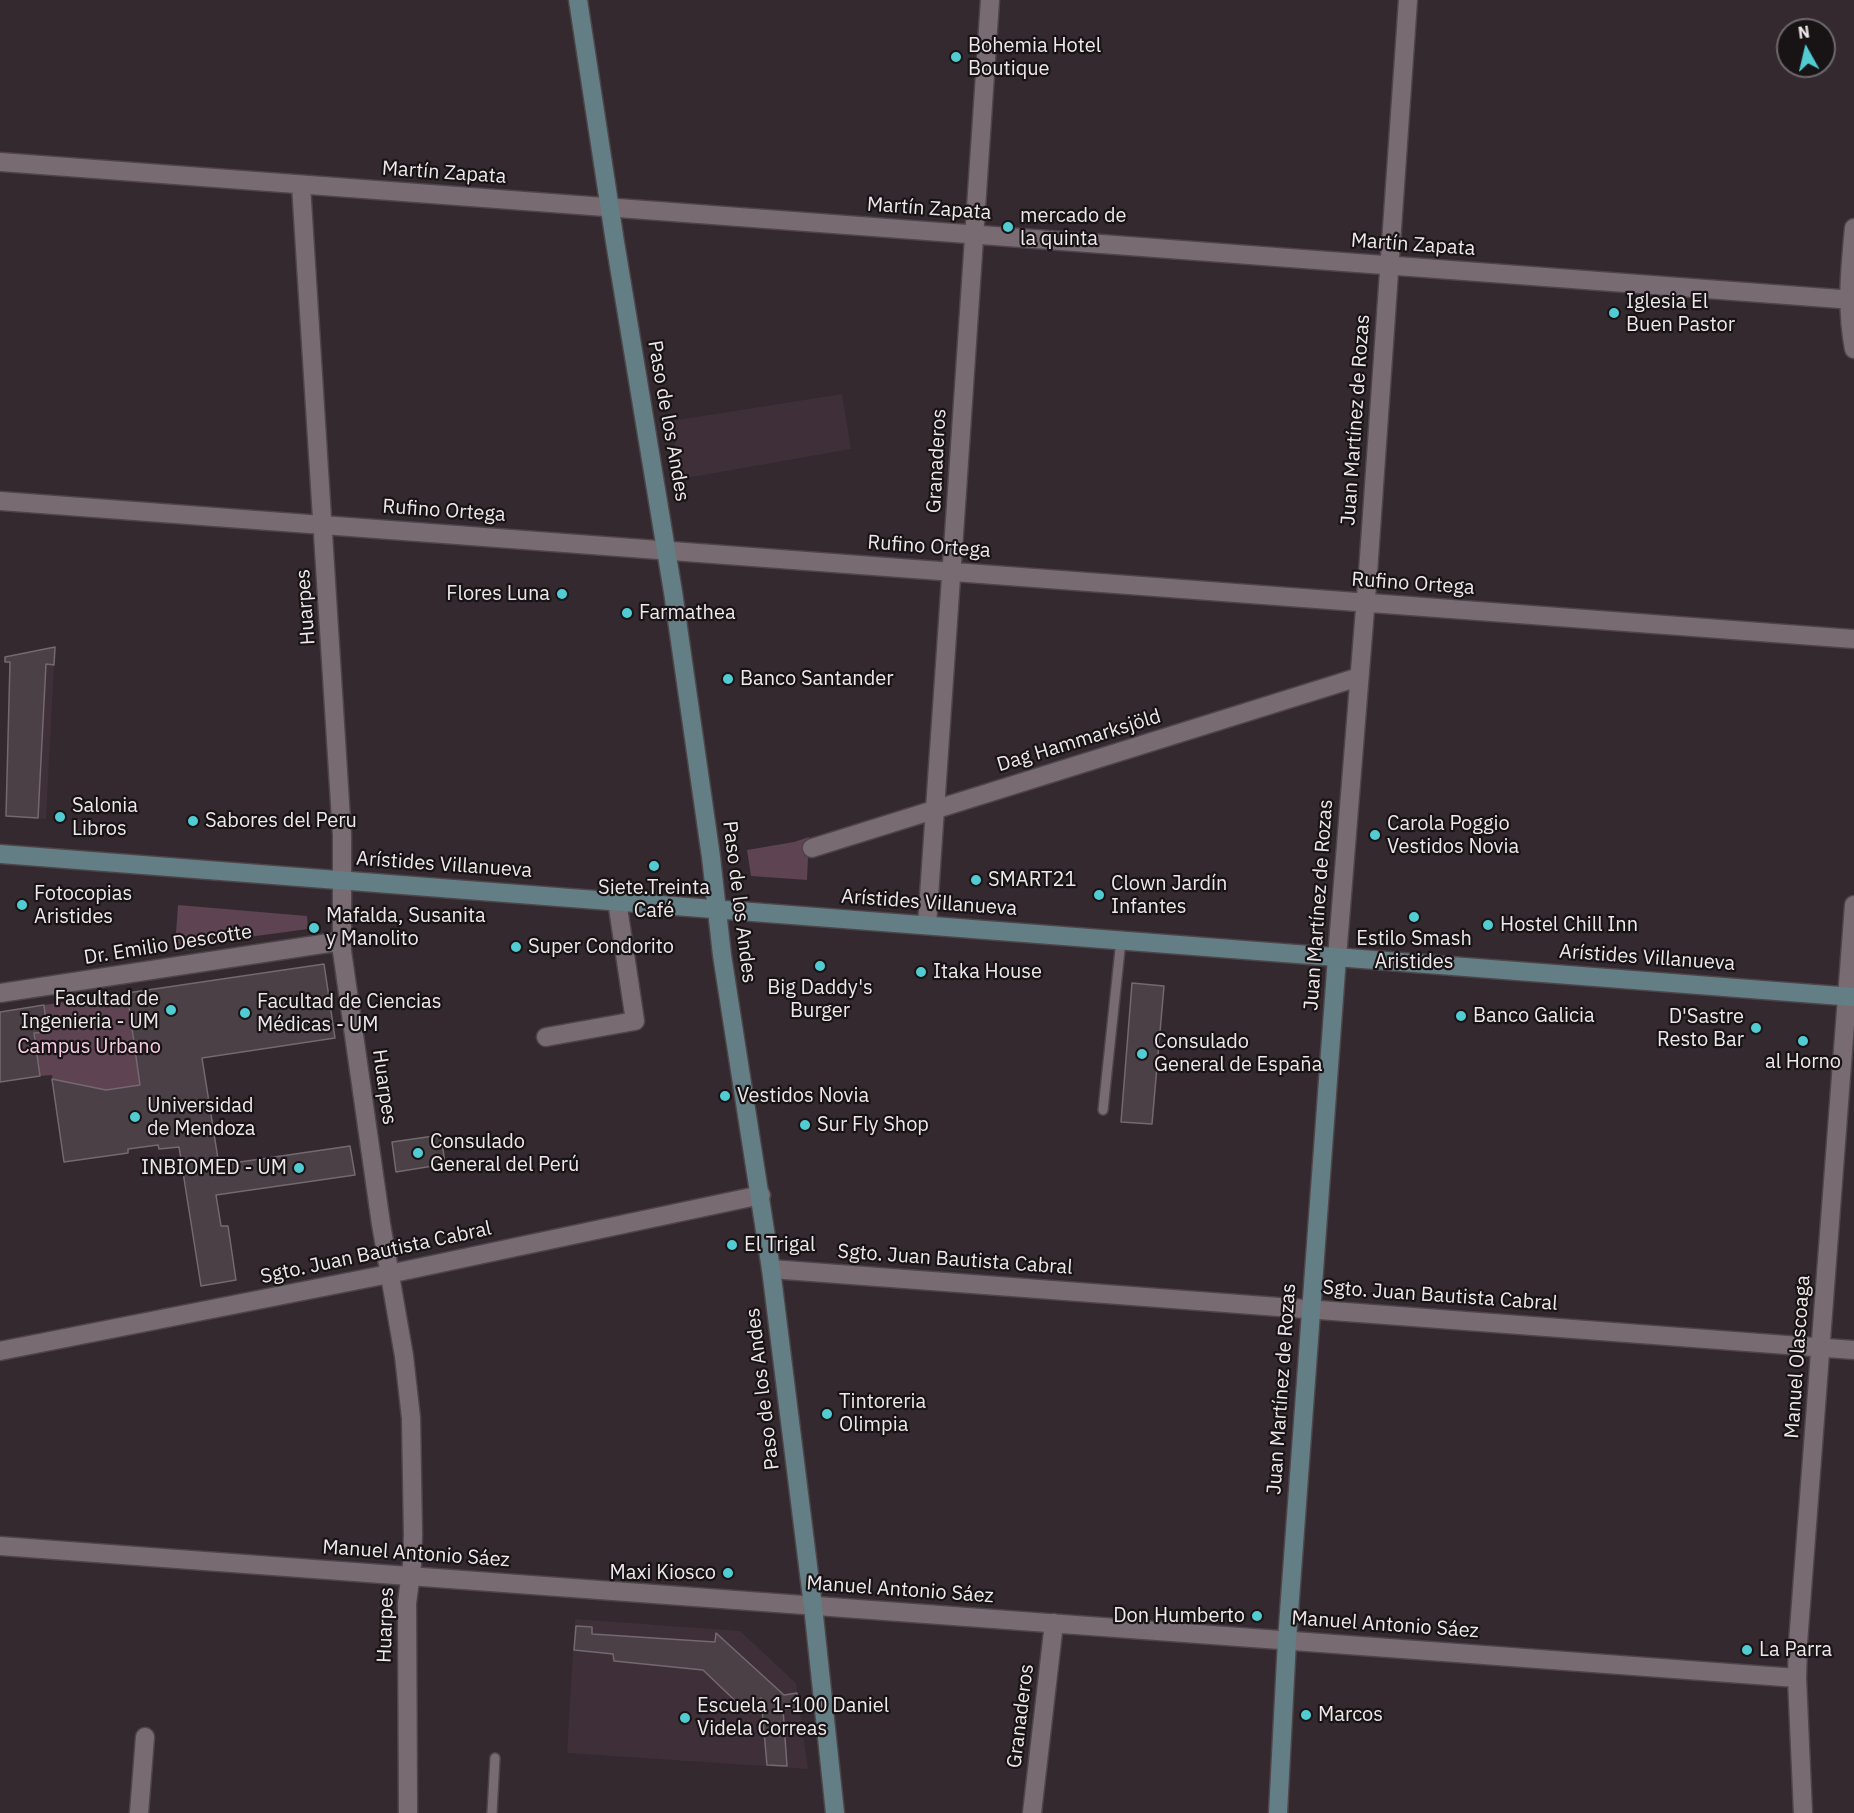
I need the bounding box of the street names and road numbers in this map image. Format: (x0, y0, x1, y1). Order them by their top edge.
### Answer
street label: Martín Zapata (381, 157, 507, 189)
street label: Martín Zapata (866, 193, 992, 225)
street label: Martín Zapata (1350, 229, 1476, 261)
street label: Juan Martínez de Rozas (1337, 314, 1375, 526)
street label: Paso de los Andes (642, 339, 694, 503)
street label: Granaderos (922, 408, 952, 514)
street label: Rufino Ortega (382, 495, 506, 527)
street label: Rufino Ortega (867, 531, 991, 563)
street label: Huarpes (291, 568, 321, 646)
street label: Rufino Ortega (1351, 568, 1475, 600)
street label: Dag Hammarksjöld (994, 705, 1164, 777)
street label: Juan Martínez de Rozas (1300, 799, 1338, 1011)
street label: Paso de los Andes (717, 820, 761, 984)
street label: Arístides Villanueva (355, 847, 533, 883)
street label: Arístides Villanueva (840, 885, 1018, 921)
street label: Dr. Emilio Descotte (82, 920, 254, 970)
street label: Arístides Villanueva (1558, 940, 1736, 976)
street label: Huarpes (367, 1048, 401, 1126)
street label: Sgto. Juan Bautista Cabral (258, 1217, 494, 1289)
street label: Sgto. Juan Bautista Cabral (837, 1240, 1073, 1280)
street label: Manuel Olascoaga (1780, 1274, 1816, 1440)
street label: Sgto. Juan Bautista Cabral (1322, 1276, 1558, 1316)
street label: Juan Martínez de Rozas (1263, 1283, 1301, 1495)
street label: Paso de los Andes (741, 1307, 785, 1471)
street label: Manuel Antonio Sáez (321, 1535, 511, 1573)
street label: Manuel Antonio Sáez (805, 1571, 995, 1609)
street label: Huarpes (373, 1587, 399, 1663)
street label: Manuel Antonio Sáez (1290, 1606, 1480, 1644)
street label: Granaderos (1003, 1663, 1039, 1769)

